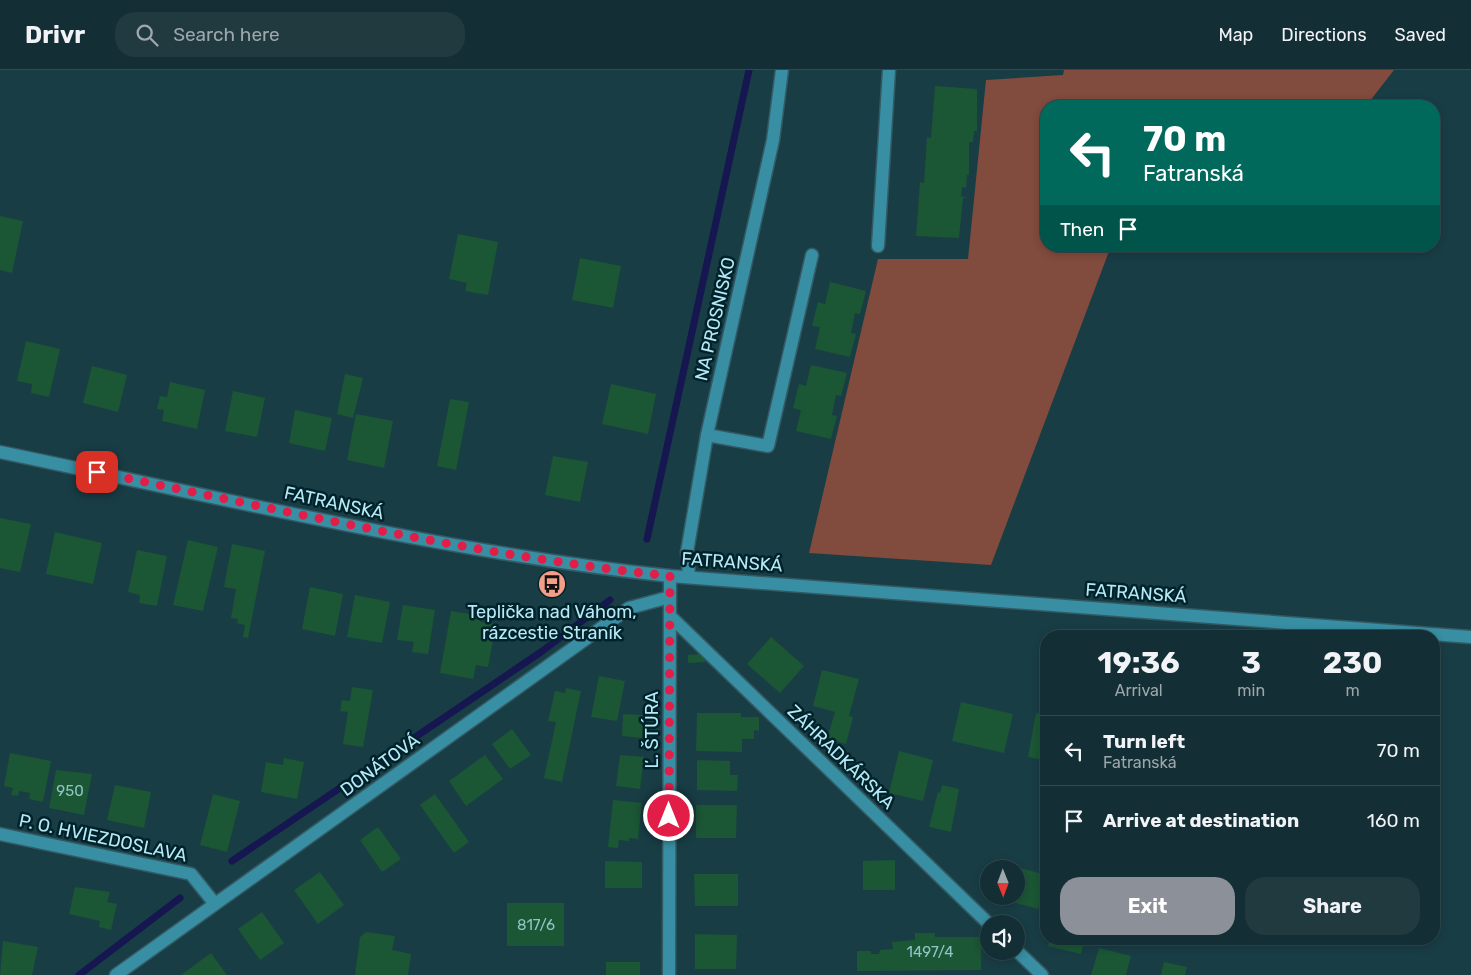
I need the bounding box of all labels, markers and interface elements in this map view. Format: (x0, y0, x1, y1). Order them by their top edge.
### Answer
search box (115, 12, 465, 57)
text: Drivr (25, 21, 85, 49)
icon: search (133, 21, 161, 49)
text: Search here (173, 23, 280, 46)
text: Map (1218, 24, 1253, 46)
text: Directions (1281, 24, 1367, 46)
text: Saved (1395, 24, 1446, 46)
text: 70 m (1143, 118, 1226, 160)
icon: left (1060, 120, 1125, 185)
text: Fatranská (1143, 160, 1244, 187)
icon: arrive (1114, 215, 1142, 243)
text: Then (1060, 218, 1104, 241)
street label: NA PROSNISKO (690, 255, 740, 383)
pin (76, 451, 118, 493)
icon: arrive (83, 458, 111, 486)
street label: FATRANSKÁ (282, 482, 386, 524)
street label: FATRANSKÁ (681, 547, 783, 577)
bus stop icon: Teplička nad Váhom, rázcestie Straník (537, 569, 567, 599)
street label: FATRANSKÁ (1085, 578, 1187, 608)
place label: Teplička nad Váhom, rázcestie Straník (467, 601, 637, 644)
text: 19:36 (1098, 645, 1180, 681)
text: 3 (1241, 645, 1261, 681)
text: 230 (1323, 645, 1382, 681)
text: Arrival (1115, 681, 1163, 700)
text: min (1237, 681, 1265, 700)
text: m (1345, 681, 1360, 700)
street label: Ľ. ŠTÚRA (641, 691, 663, 769)
street label: ZÁHRADKÁRSKA (783, 700, 899, 814)
street label: DONÁTOVÁ (336, 729, 424, 801)
text: Turn left (1103, 730, 1185, 753)
icon: left (1060, 737, 1088, 765)
text: 70 m (1377, 739, 1420, 762)
text: Fatranská (1103, 753, 1176, 772)
house number: 950 (56, 782, 84, 800)
position arrow (642, 789, 694, 841)
icon: arrive (1060, 807, 1088, 835)
street label: P. O. HVIEZDOSLAVA (17, 809, 189, 867)
text: Arrive at destination (1103, 809, 1299, 832)
text: 160 m (1367, 809, 1420, 832)
north arrow (980, 860, 1025, 905)
map controls (980, 860, 1025, 960)
button: Exit (1060, 877, 1235, 935)
button: Share (1245, 877, 1420, 935)
button: sound (980, 915, 1025, 960)
house number: 817/6 (517, 916, 555, 934)
house number: 1497/4 (907, 943, 953, 961)

